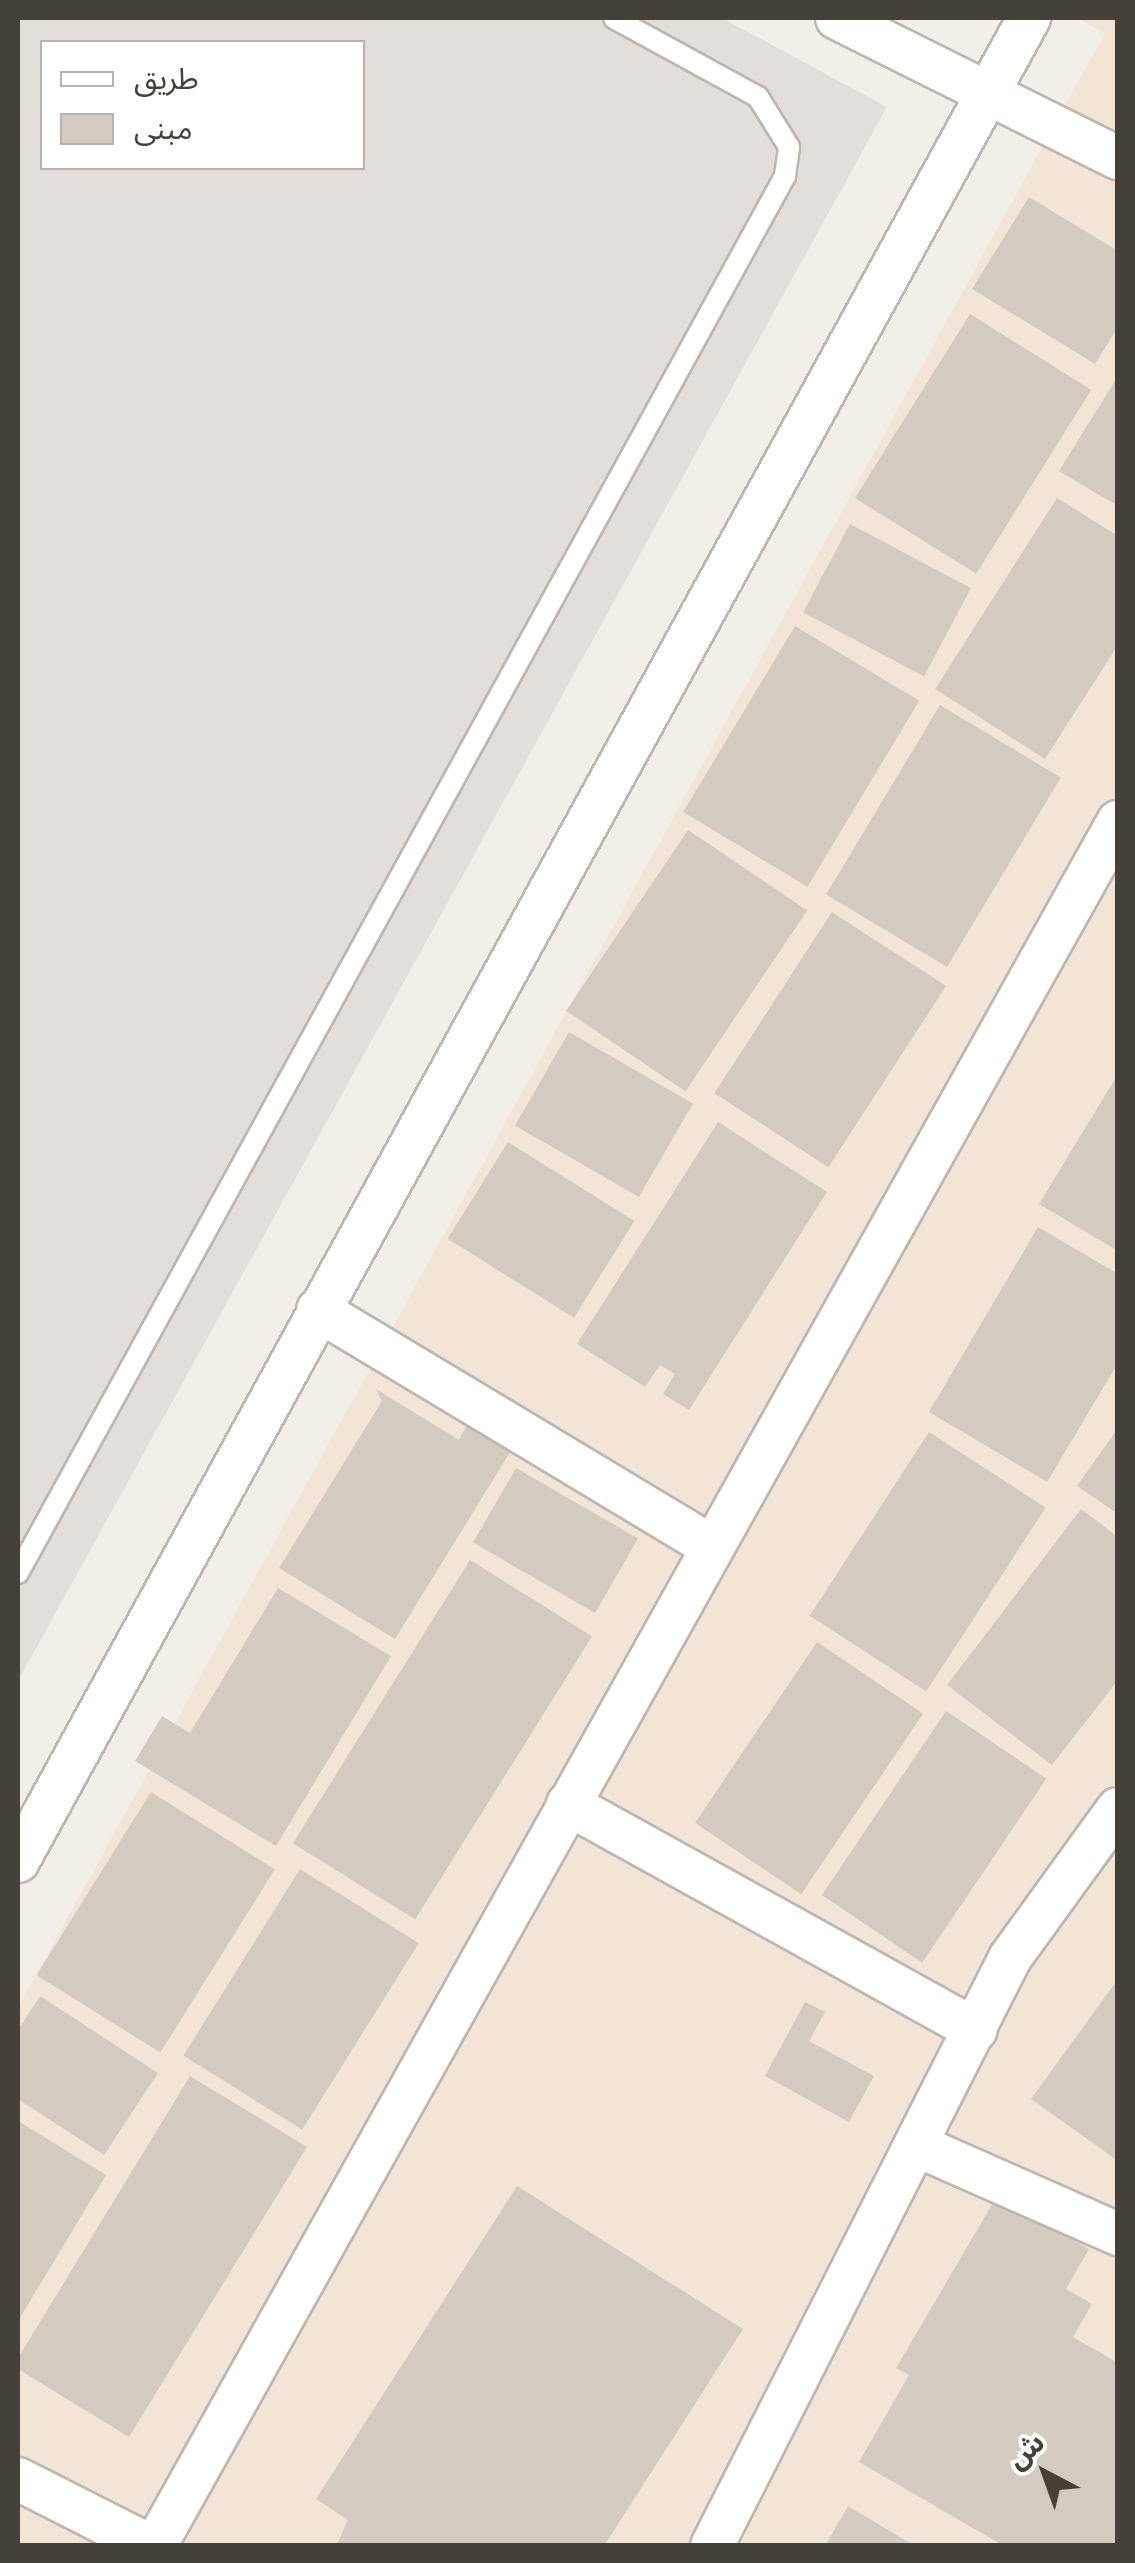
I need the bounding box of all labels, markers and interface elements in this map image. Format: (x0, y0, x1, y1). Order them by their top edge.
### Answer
legend (40, 40, 365, 170)
text: طريق (134, 60, 199, 97)
text: مبنى (134, 110, 192, 147)
north arrow (995, 2423, 1095, 2523)
text: ش (1000, 2425, 1051, 2476)

